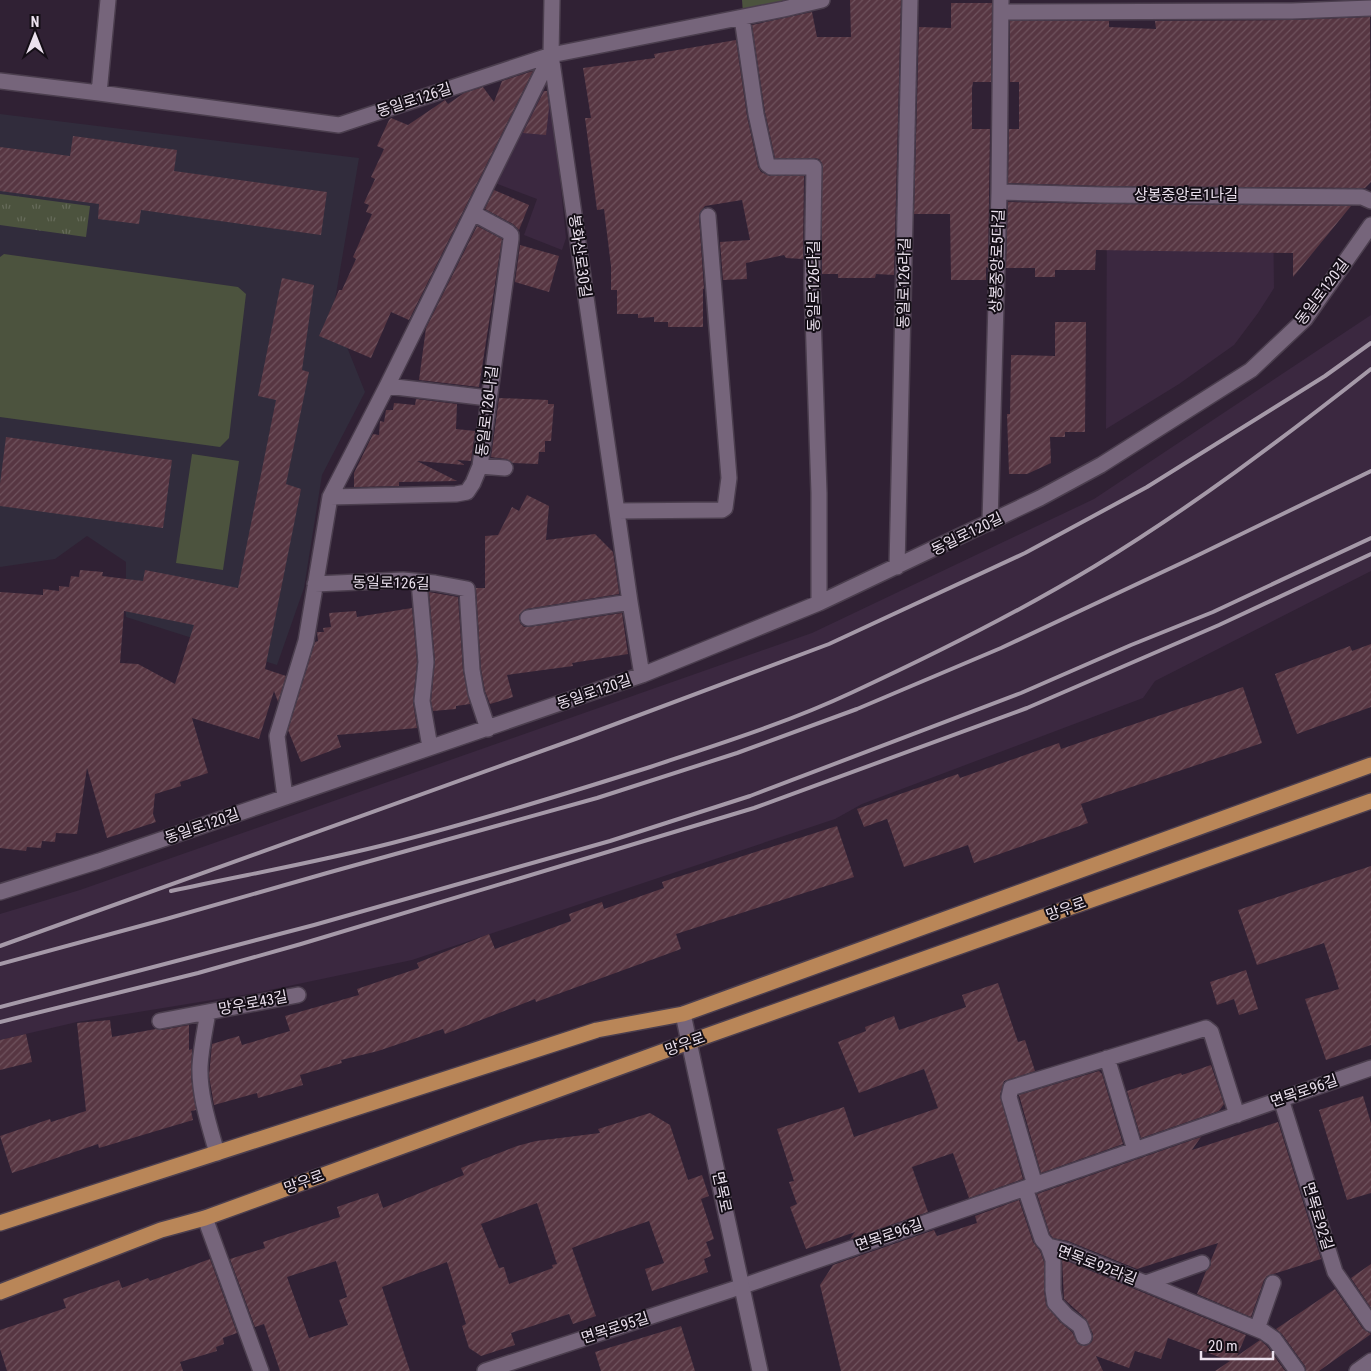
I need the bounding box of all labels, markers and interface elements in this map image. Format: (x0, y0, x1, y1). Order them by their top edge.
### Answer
north arrow (10, 10, 60, 60)
text: N (31, 14, 39, 30)
street label: 동일로126길 (374, 79, 454, 121)
street label: 상봉중앙로1나길 (1134, 186, 1238, 204)
street label: 상봉중앙로5다길 (986, 209, 1008, 313)
street label: 봉화산로30길 (565, 213, 595, 299)
street label: 동일로126라길 (894, 237, 914, 329)
street label: 동일로126다길 (805, 240, 823, 332)
street label: 동일로120길 (1292, 256, 1352, 328)
street label: 동일로126나길 (473, 365, 501, 457)
street label: 동일로120길 (928, 509, 1006, 559)
street label: 동일로126길 (352, 573, 430, 593)
street label: 동일로120길 (554, 671, 634, 713)
street label: 동일로120길 (162, 805, 242, 847)
street label: 망우로 (1043, 893, 1089, 925)
street label: 망우로43길 (217, 987, 289, 1019)
street label: 망우로 (662, 1028, 708, 1060)
street label: 면목로96길 (1268, 1071, 1340, 1111)
street label: 망우로 (281, 1166, 327, 1198)
street label: 면목로 (709, 1170, 735, 1214)
street label: 면목로92길 (1299, 1180, 1337, 1252)
street label: 면목로96길 (853, 1215, 925, 1255)
street label: 면목로92라길 (1055, 1242, 1139, 1288)
street label: 면목로95길 (579, 1309, 651, 1347)
scale bar (1201, 1328, 1274, 1360)
text: 20 m (1208, 1337, 1238, 1355)

